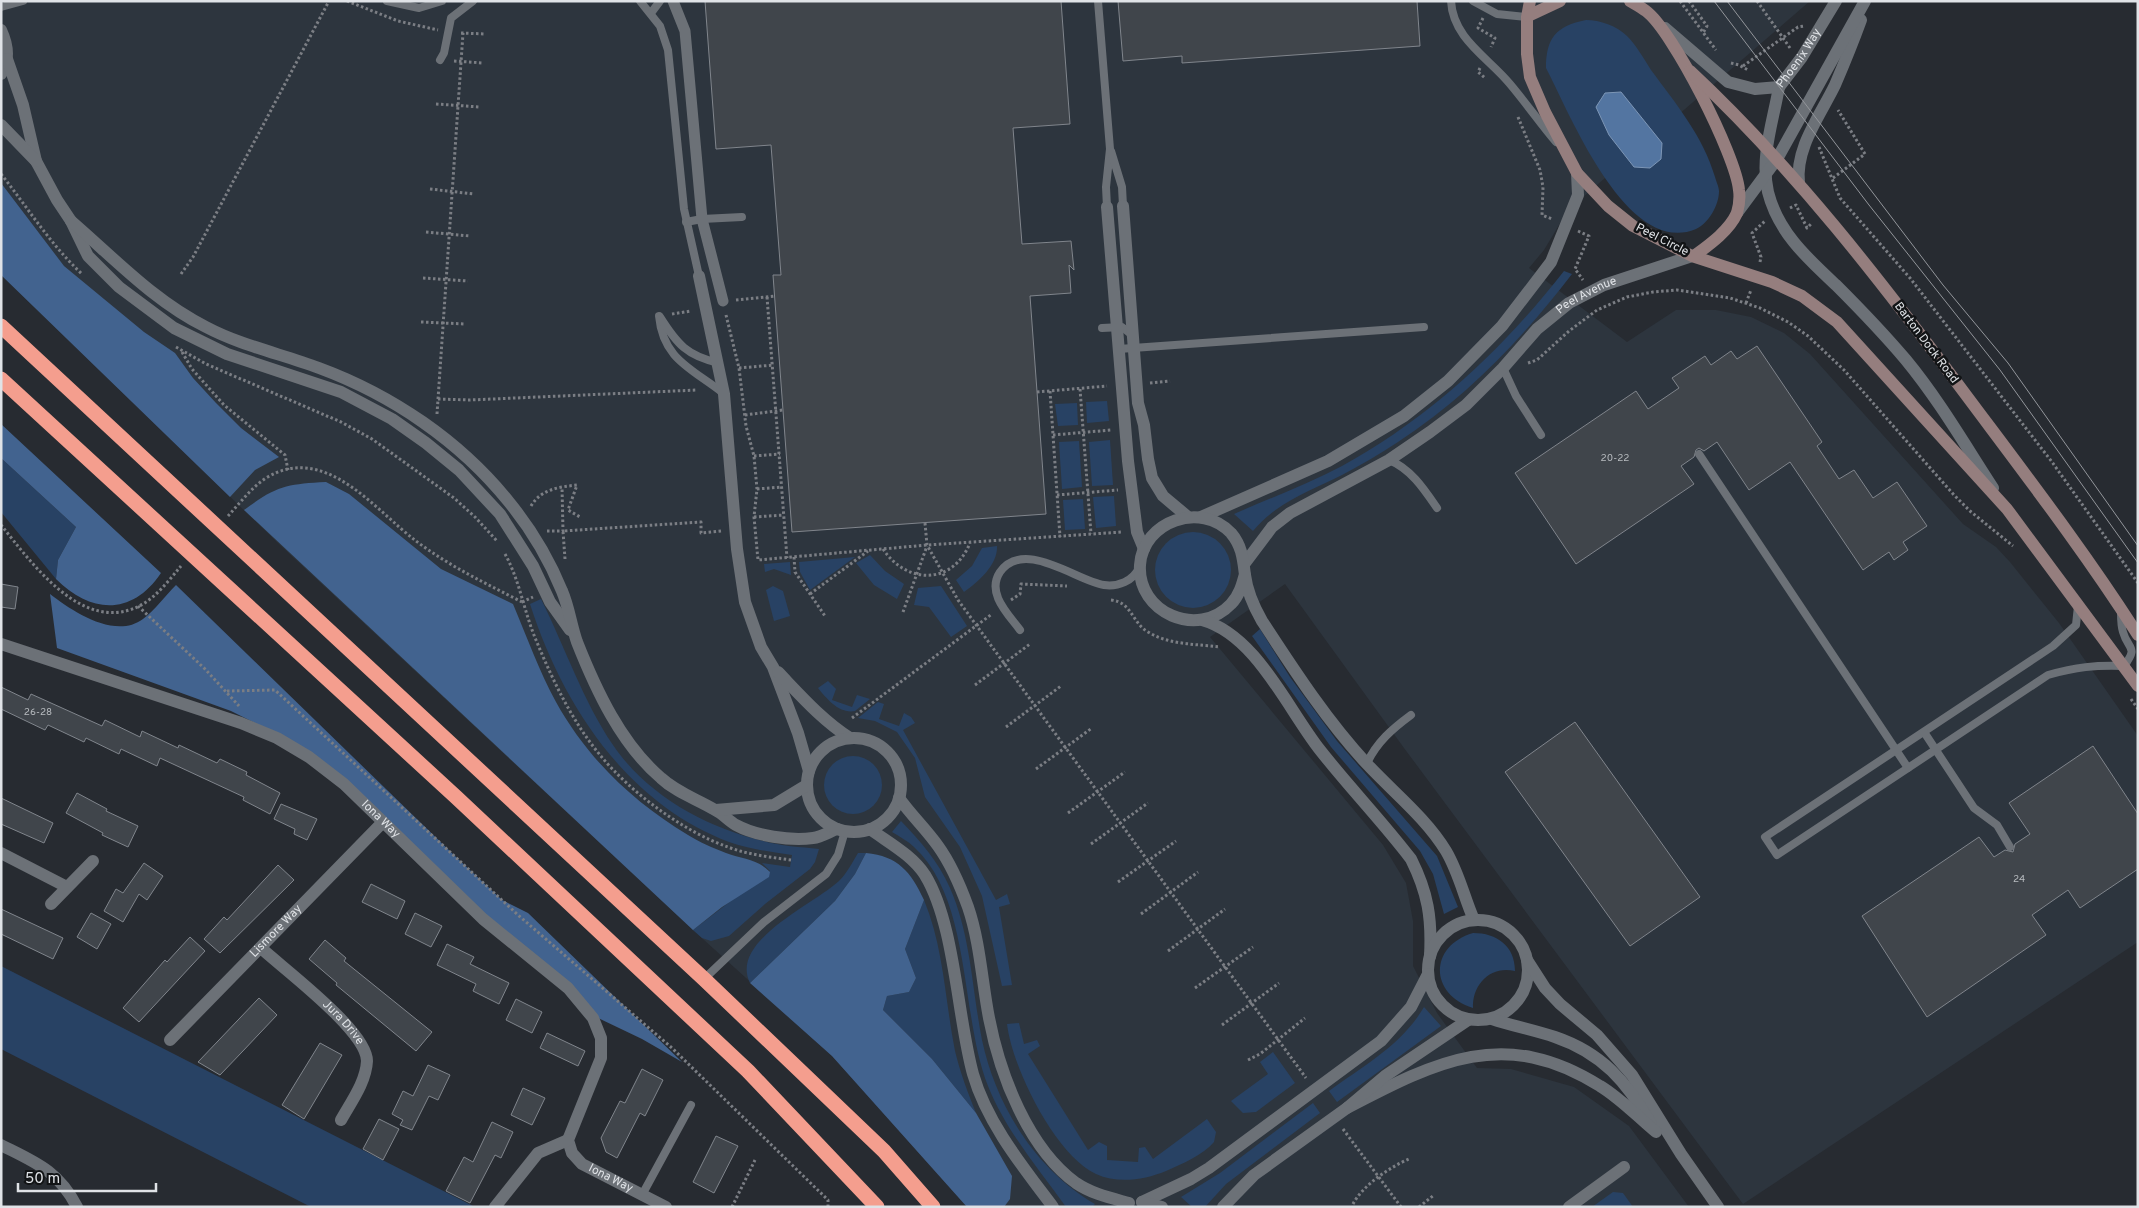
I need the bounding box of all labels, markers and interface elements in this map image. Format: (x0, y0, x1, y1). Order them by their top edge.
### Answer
street label: Phoenix Way (1773, 26, 1825, 91)
street label: Peel Circle (1633, 220, 1691, 260)
street label: Peel Avenue (1553, 273, 1619, 318)
street label: Barton Dock Road (1890, 299, 1962, 387)
house number: 20-22 (1601, 452, 1629, 465)
house number: 26-28 (24, 706, 52, 719)
street label: Iona Way (358, 797, 403, 842)
house number: 24 (2013, 873, 2025, 886)
street label: Lismore Way (247, 901, 306, 961)
street label: Jura Drive (319, 997, 368, 1048)
scale bar (18, 1160, 155, 1192)
street label: Iona Way (586, 1161, 636, 1197)
text: 50 m (25, 1170, 60, 1189)

